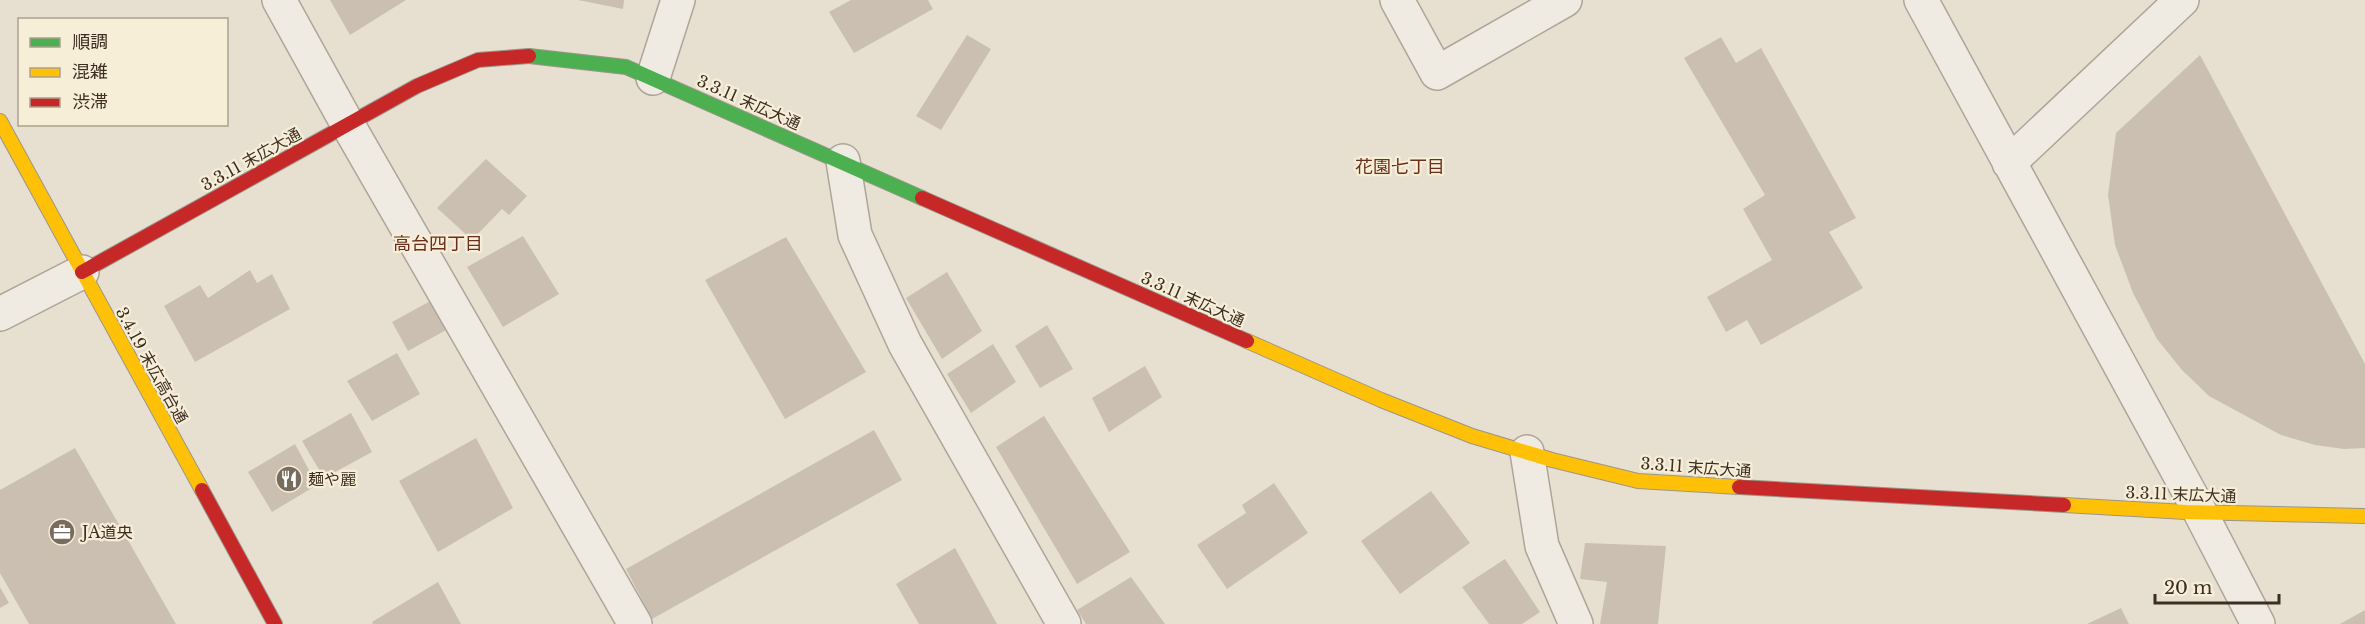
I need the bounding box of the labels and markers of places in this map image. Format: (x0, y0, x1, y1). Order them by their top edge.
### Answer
restaurant icon: 麺や麗 (274, 464, 304, 494)
place label: 麺や麗 (308, 469, 356, 489)
office icon: JA道央 (47, 517, 77, 547)
place label: JA道央 (80, 522, 133, 542)

